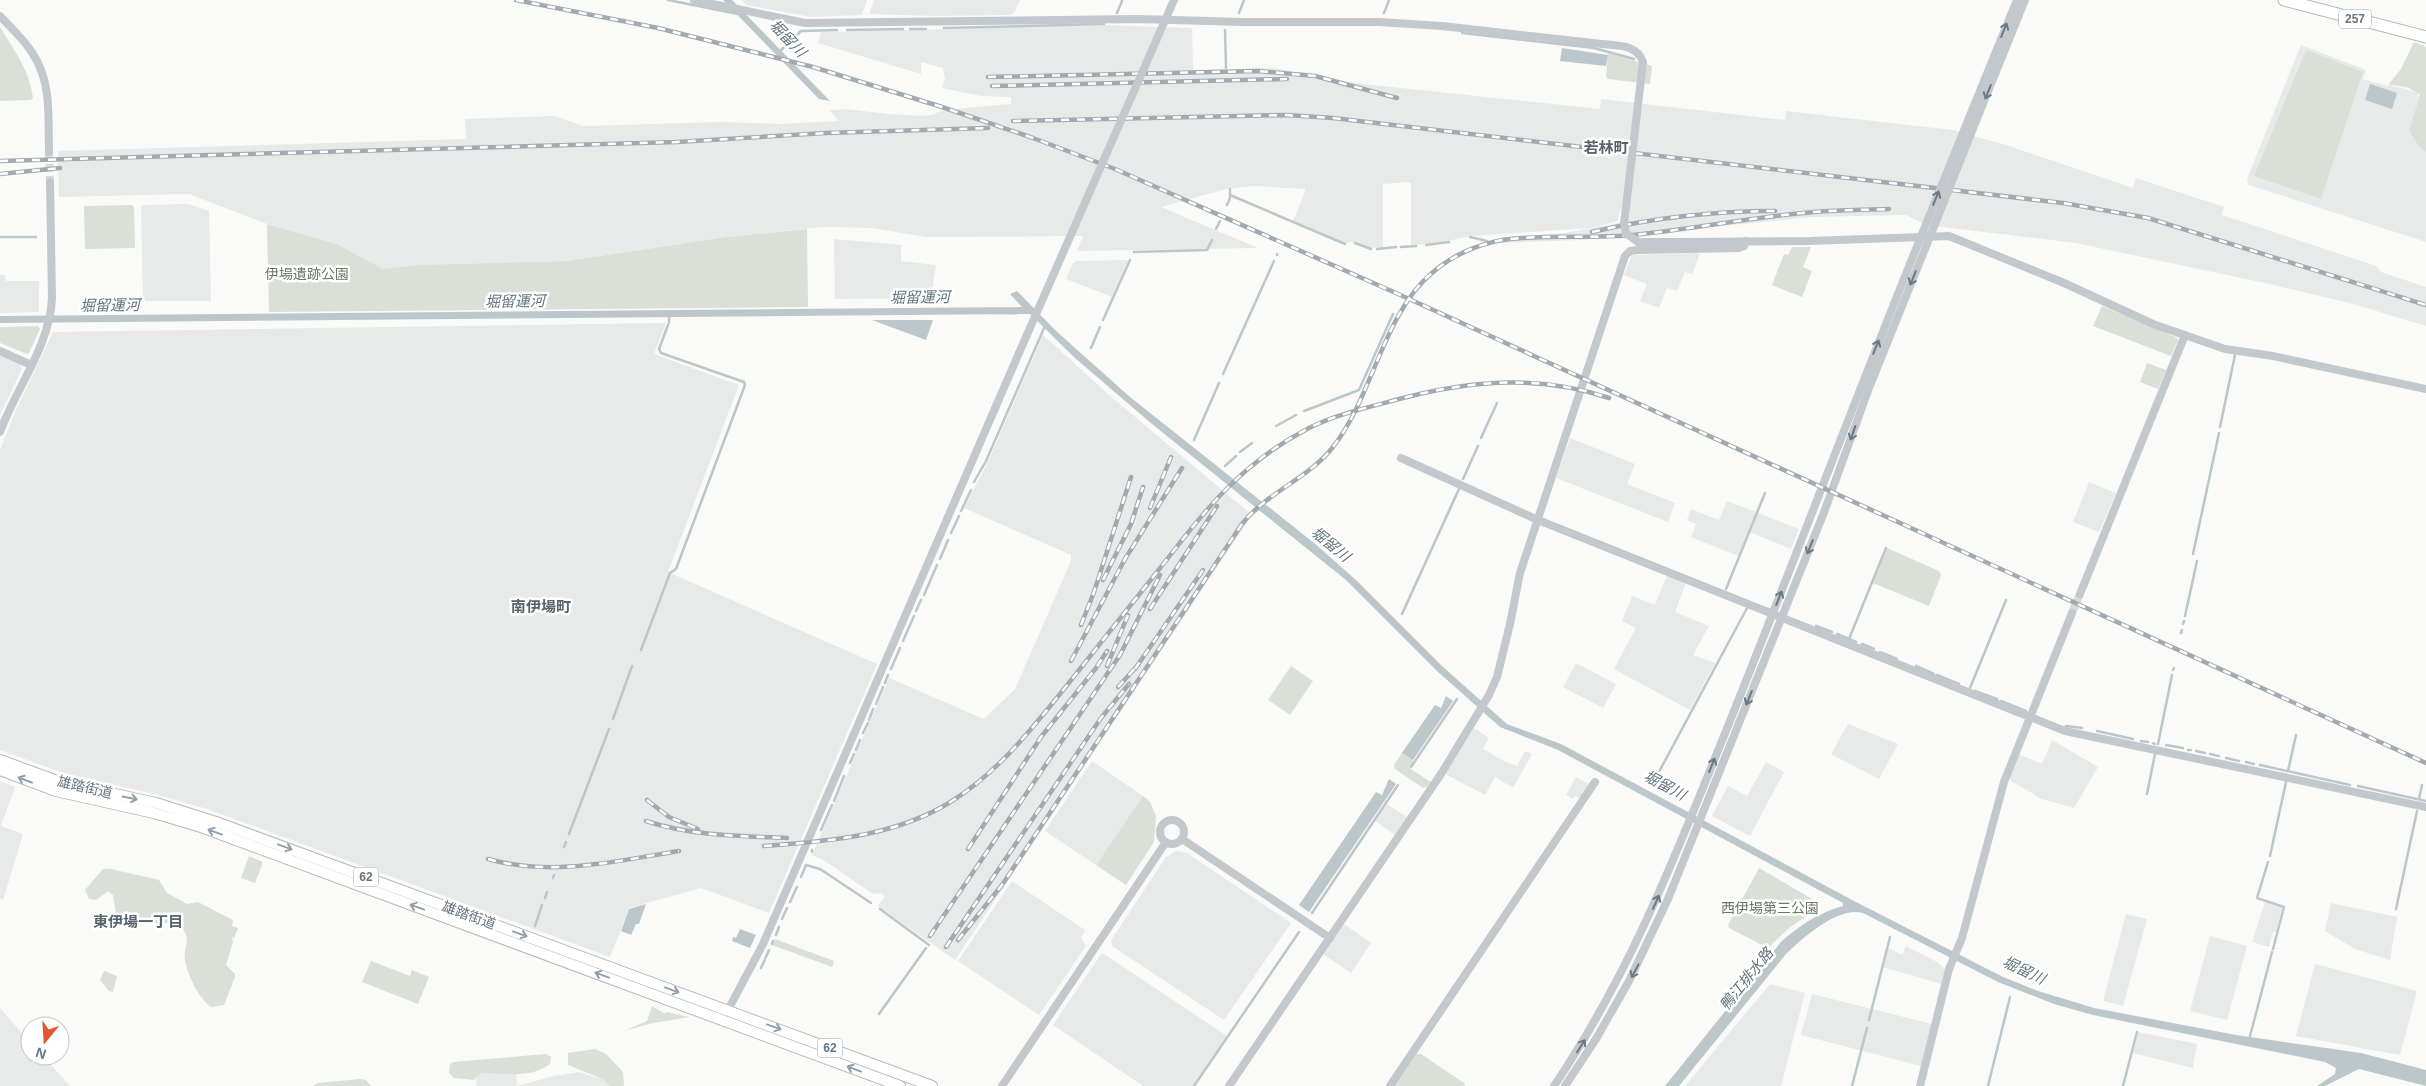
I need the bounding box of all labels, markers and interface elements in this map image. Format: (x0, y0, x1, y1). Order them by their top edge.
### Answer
road number: 257 (2339, 10, 2371, 28)
water label: 堀留川 (766, 16, 811, 62)
one-way arrow (2001, 22, 2010, 37)
one-way arrow (1983, 84, 1992, 99)
district label: 若林町 (1583, 139, 1629, 156)
one-way arrow (1932, 191, 1942, 206)
park label: 伊場遺跡公園 (265, 266, 349, 282)
one-way arrow (1908, 270, 1917, 286)
water label: 堀留運河 (890, 288, 953, 306)
water label: 堀留運河 (485, 292, 548, 310)
water label: 堀留運河 (80, 296, 143, 314)
one-way arrow (1872, 340, 1882, 355)
one-way arrow (1847, 425, 1857, 441)
water label: 堀留川 (1308, 523, 1355, 566)
one-way arrow (1805, 539, 1814, 554)
one-way arrow (1775, 591, 1784, 607)
district label: 南伊場町 (511, 598, 571, 615)
one-way arrow (1744, 690, 1754, 705)
one-way arrow (1707, 758, 1717, 773)
water label: 堀留川 (1641, 767, 1691, 804)
street label: 雄踏街道 (56, 773, 114, 801)
one-way arrow (18, 775, 33, 784)
one-way arrow (122, 794, 138, 803)
one-way arrow (208, 827, 224, 836)
one-way arrow (277, 843, 292, 852)
road number: 62 (354, 868, 378, 886)
one-way arrow (1652, 895, 1662, 910)
street label: 雄踏街道 (440, 898, 498, 932)
park label: 西伊場第三公園 (1721, 900, 1819, 916)
one-way arrow (410, 902, 425, 911)
district label: 東伊場一丁目 (93, 913, 183, 930)
one-way arrow (511, 930, 527, 939)
water label: 鴨江排水路 (1716, 943, 1777, 1013)
water label: 堀留川 (2000, 953, 2050, 988)
one-way arrow (1629, 963, 1639, 977)
one-way arrow (595, 970, 610, 979)
one-way arrow (664, 986, 679, 995)
north arrow (20, 1016, 70, 1066)
one-way arrow (766, 1023, 781, 1032)
road number: 62 (818, 1038, 842, 1058)
one-way arrow (1576, 1039, 1586, 1053)
text: N (34, 1044, 48, 1063)
one-way arrow (847, 1064, 863, 1073)

